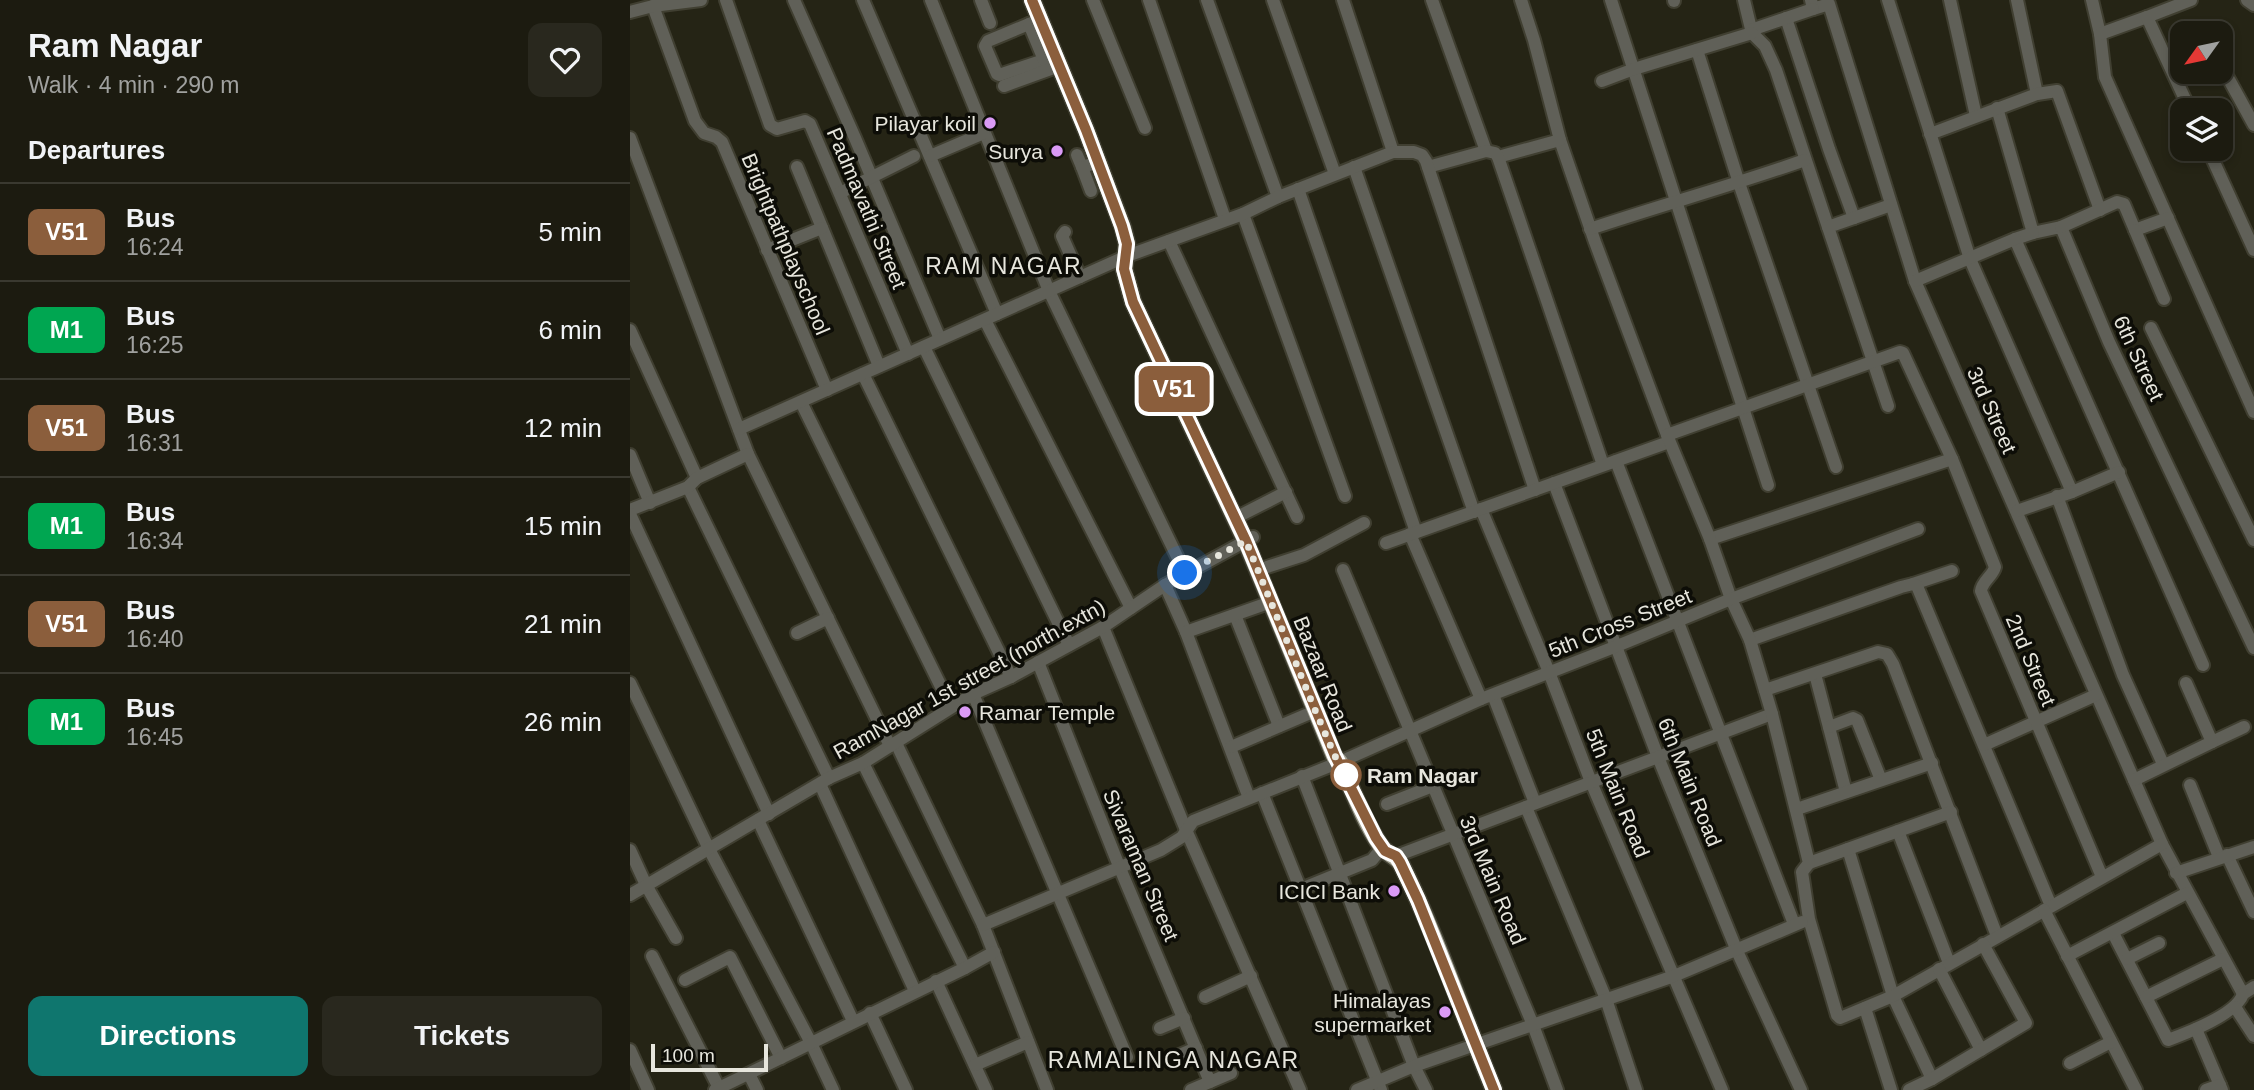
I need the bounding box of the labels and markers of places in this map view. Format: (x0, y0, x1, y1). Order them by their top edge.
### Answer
place label: Pilayar koil (874, 112, 976, 135)
marker: Pilayar koil (982, 115, 998, 131)
place label: Surya (988, 140, 1043, 163)
marker: Surya (1049, 143, 1065, 159)
place label: Ramar Temple (979, 701, 1115, 724)
marker: Ramar Temple (957, 704, 973, 720)
marker: Ram Nagar (1331, 760, 1361, 790)
place label: Ram Nagar (1367, 764, 1478, 787)
place label: ICICI Bank (1278, 880, 1380, 903)
marker: ICICI Bank (1386, 883, 1402, 899)
place label: Himalayas supermarket (1314, 989, 1431, 1036)
marker: Himalayas supermarket (1437, 1004, 1453, 1020)

